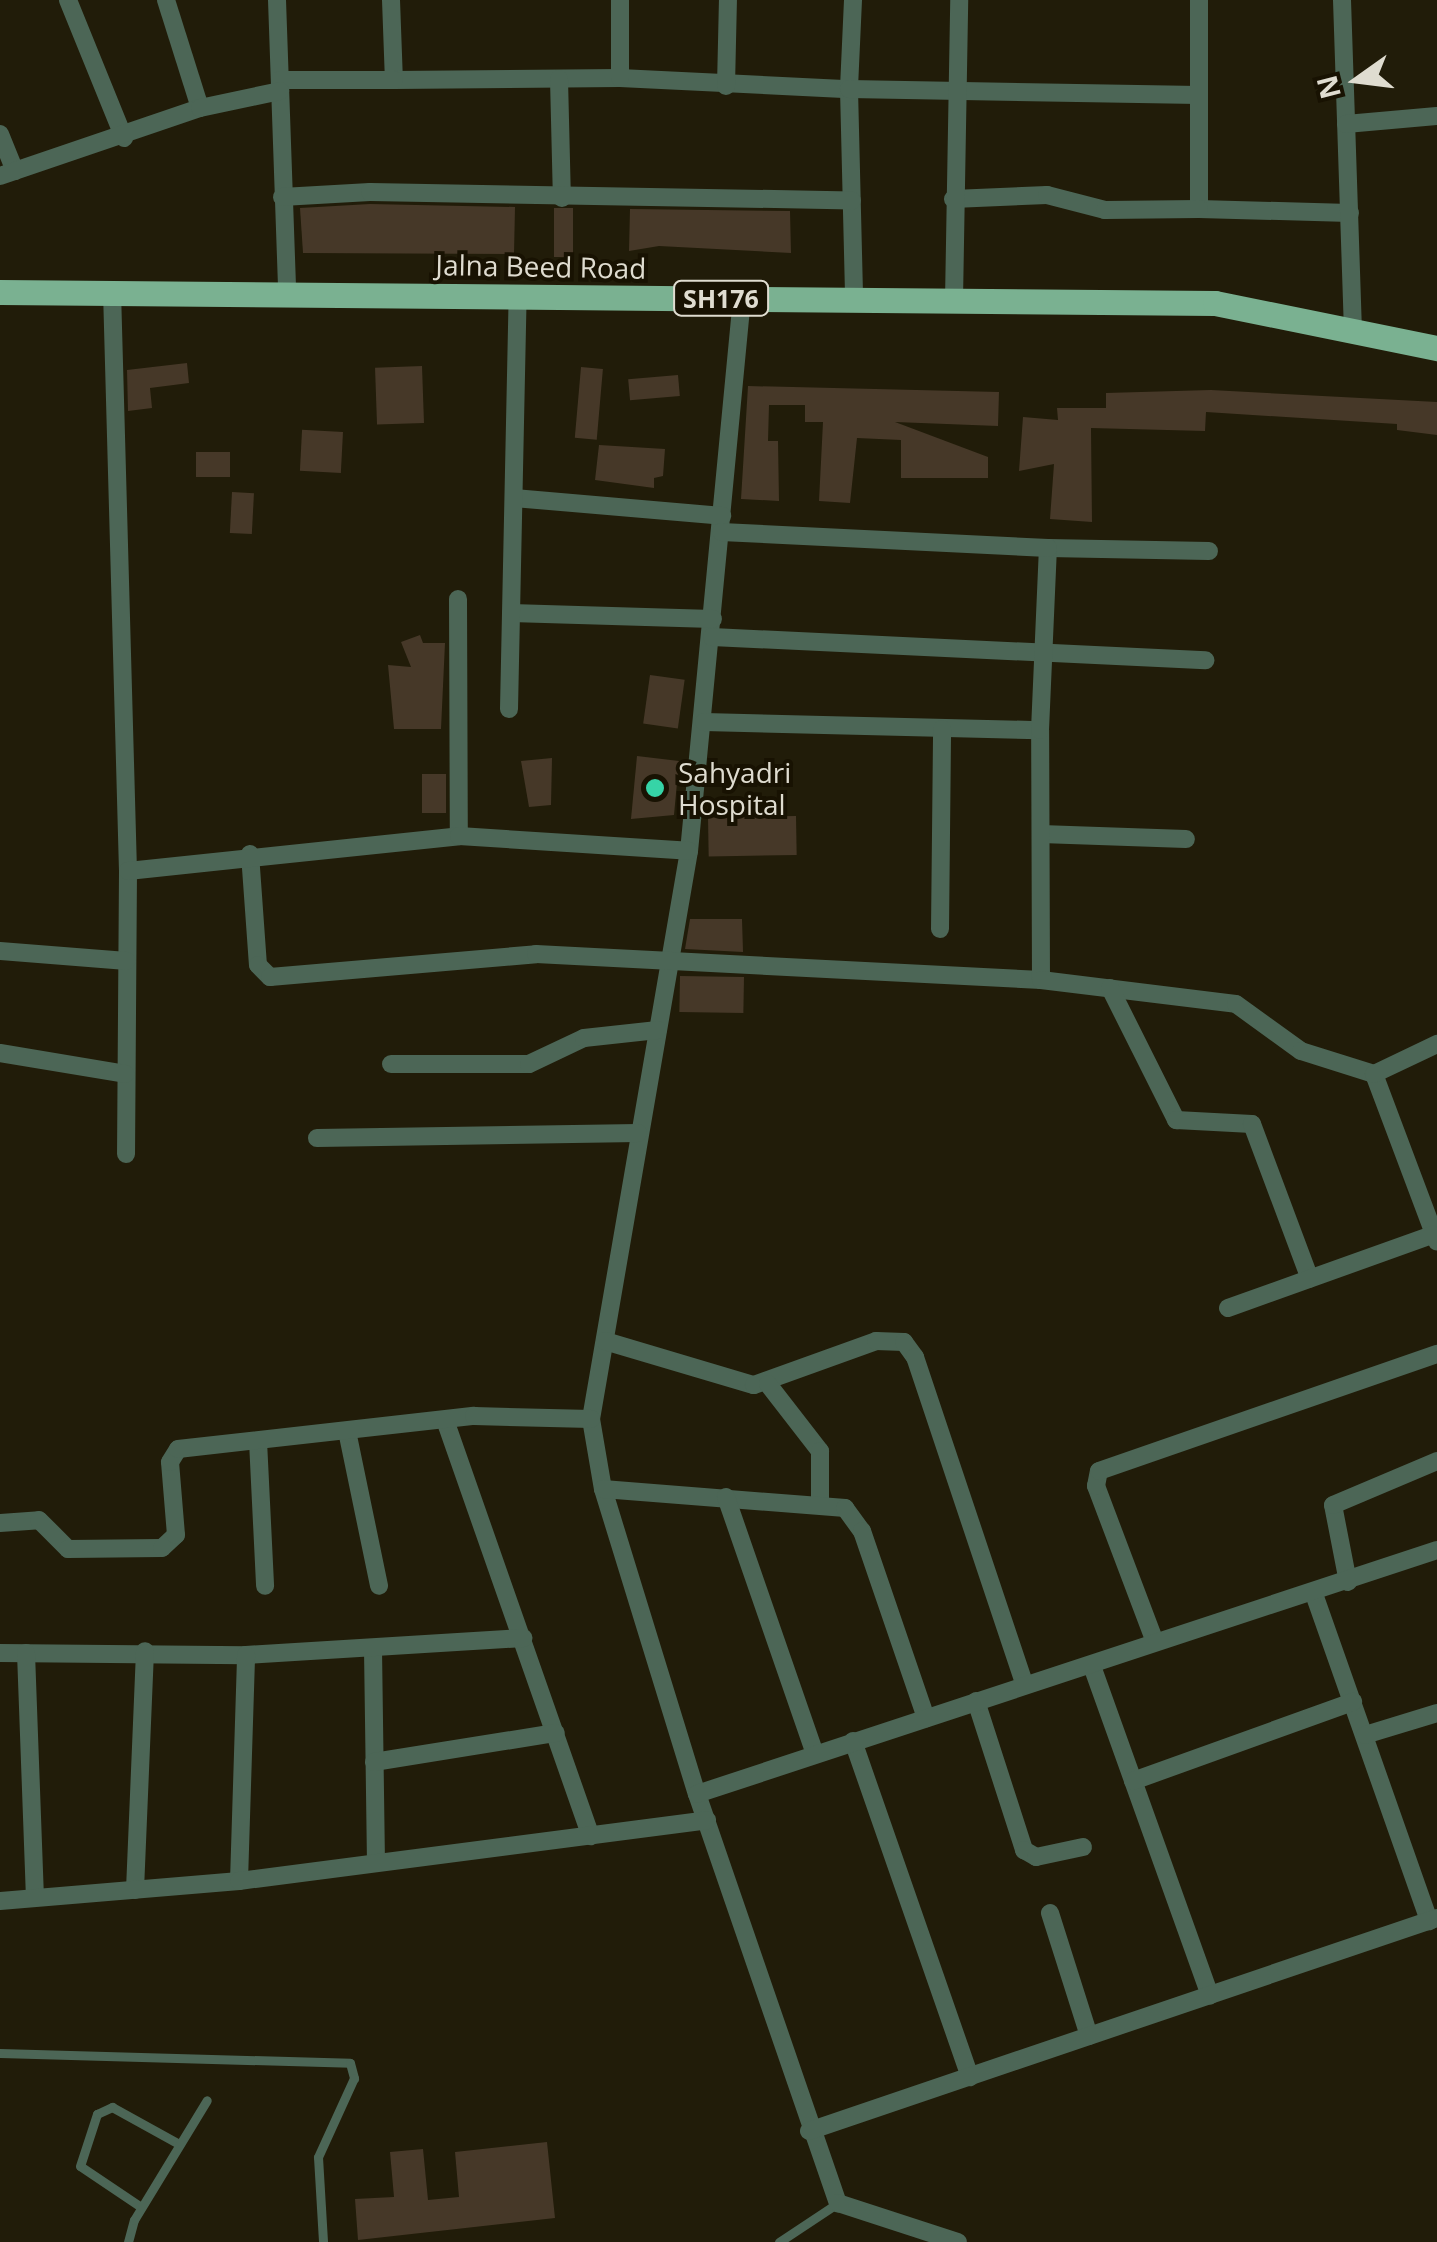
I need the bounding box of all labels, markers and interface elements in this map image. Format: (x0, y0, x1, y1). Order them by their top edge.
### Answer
north arrow (1307, 30, 1407, 130)
text: N (1307, 72, 1349, 103)
street label: Jalna Beed Road (435, 247, 647, 285)
road number: SH176 (671, 278, 771, 318)
place label: Sahyadri Hospital (678, 755, 791, 821)
marker: Sahyadri Hospital (642, 775, 668, 801)

